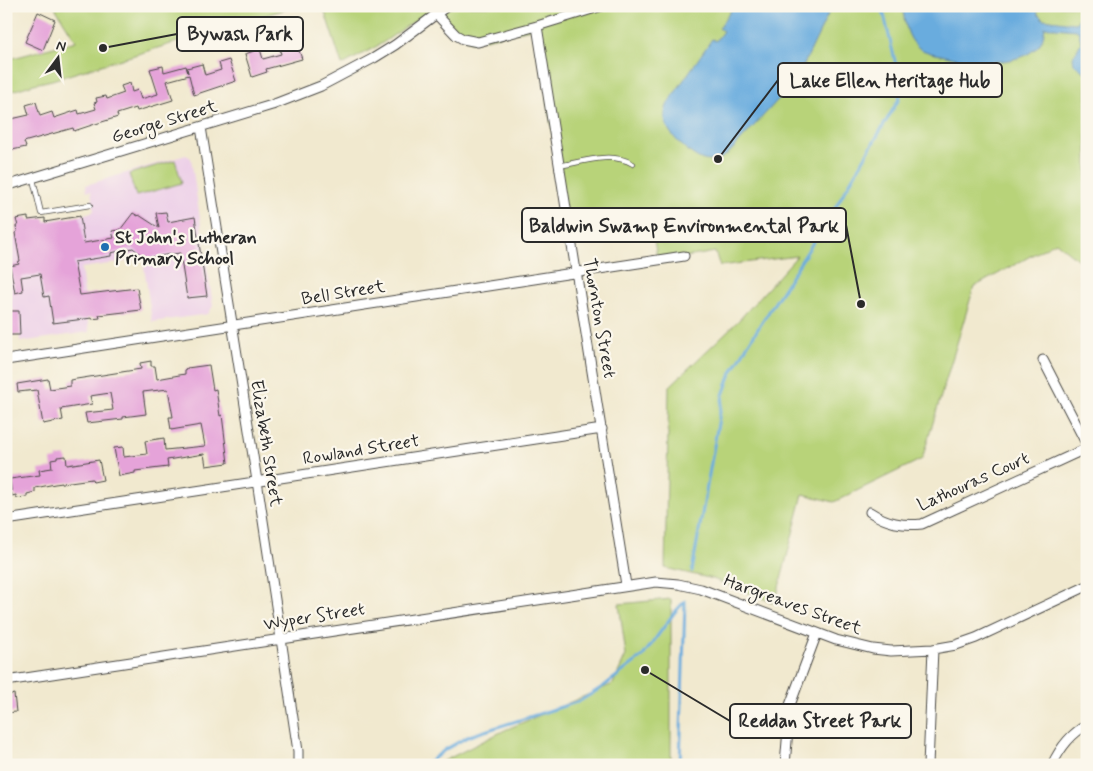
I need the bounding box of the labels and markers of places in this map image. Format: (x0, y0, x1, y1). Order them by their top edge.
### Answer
callout: Bywash Park (177, 17, 303, 51)
callout: Lake Ellen Heritage Hub (778, 63, 1002, 97)
callout: Baldwin Swamp Environmental Park (522, 208, 846, 242)
place label: St John's Lutheran Primary School (115, 226, 257, 271)
marker: St John's Lutheran Primary School (99, 241, 111, 253)
callout: Reddan Street Park (730, 704, 911, 738)

